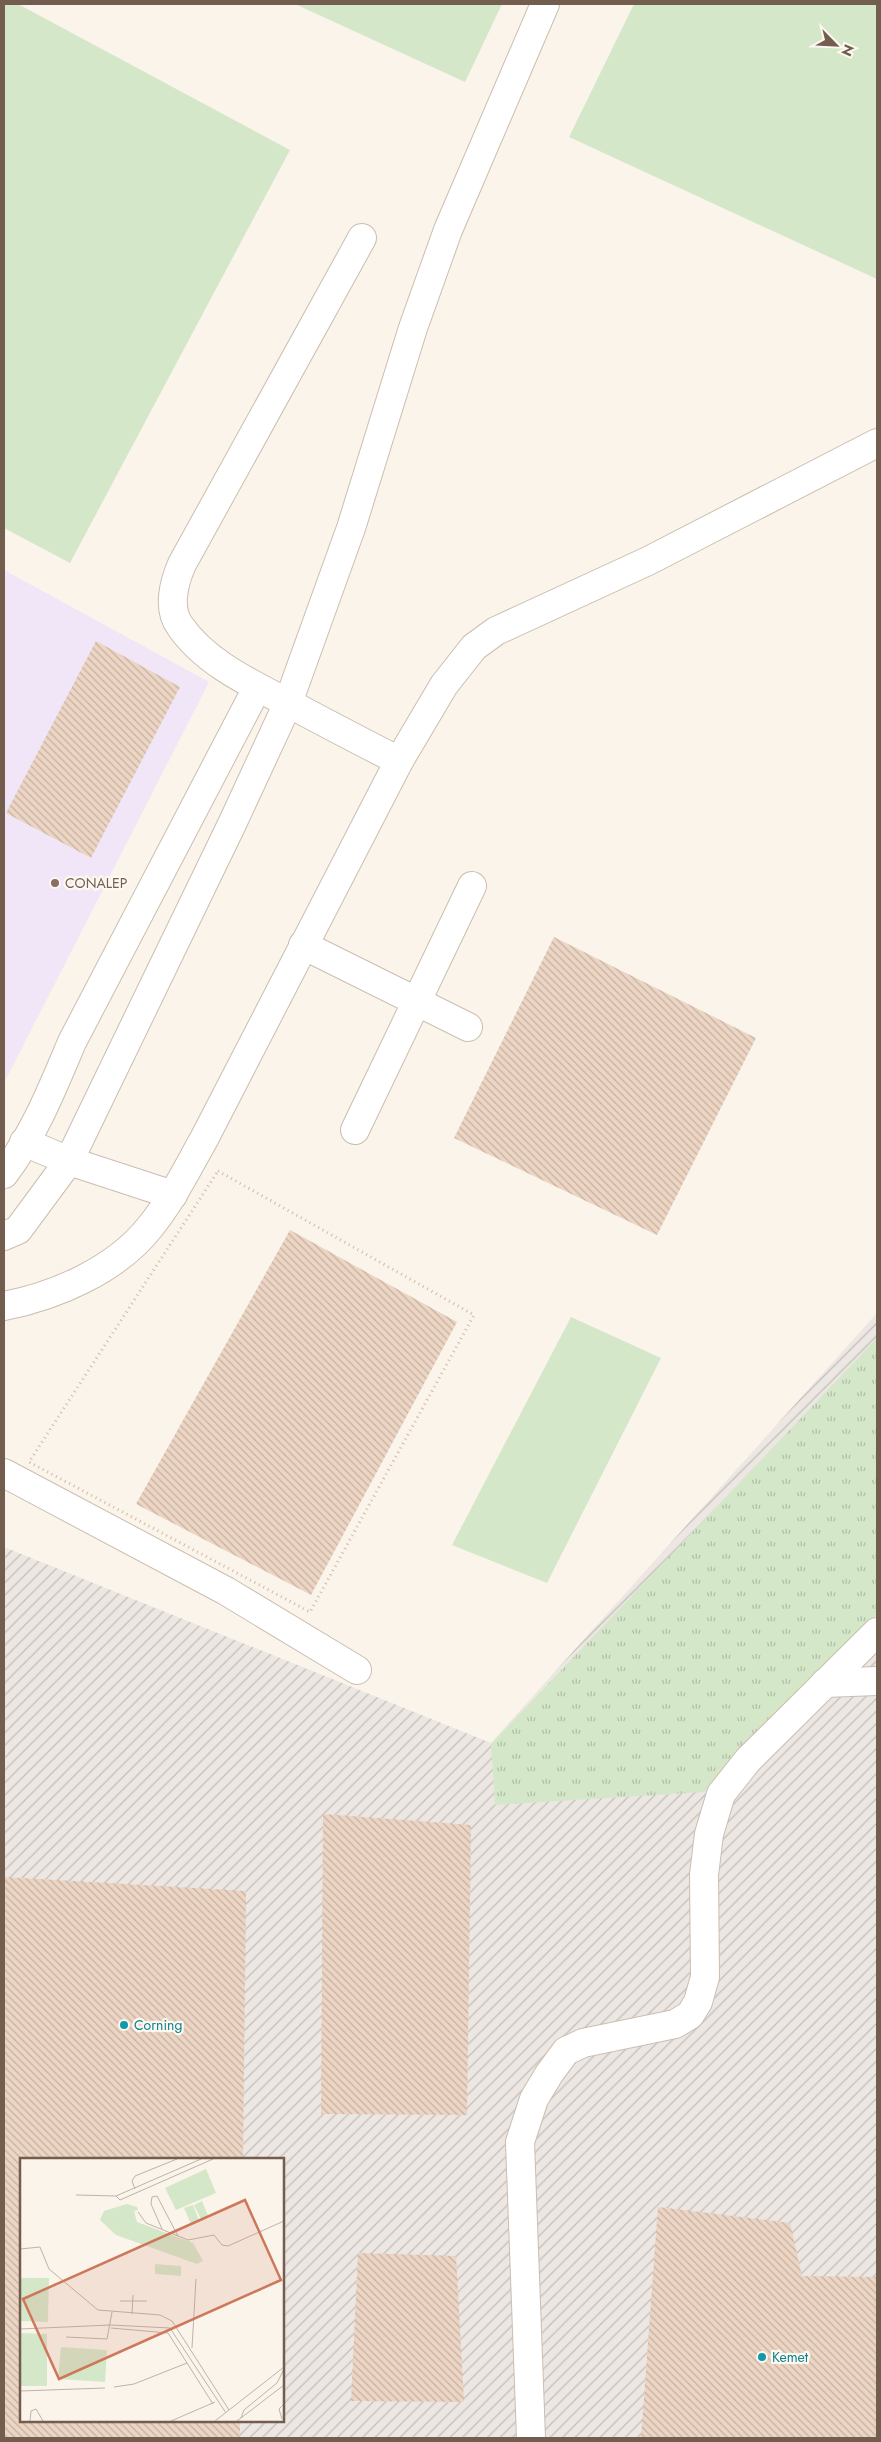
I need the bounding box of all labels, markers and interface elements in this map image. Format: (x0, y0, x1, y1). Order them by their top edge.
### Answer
north arrow (811, 20, 861, 70)
text: N (836, 41, 859, 59)
place label: CONALEP (65, 873, 128, 893)
marker: CONALEP (49, 877, 61, 889)
place label: Corning (134, 2015, 182, 2035)
marker: Corning (118, 2019, 130, 2031)
inset map (20, 2158, 284, 2422)
place label: Kemet (772, 2347, 809, 2367)
marker: Kemet (756, 2351, 768, 2363)

